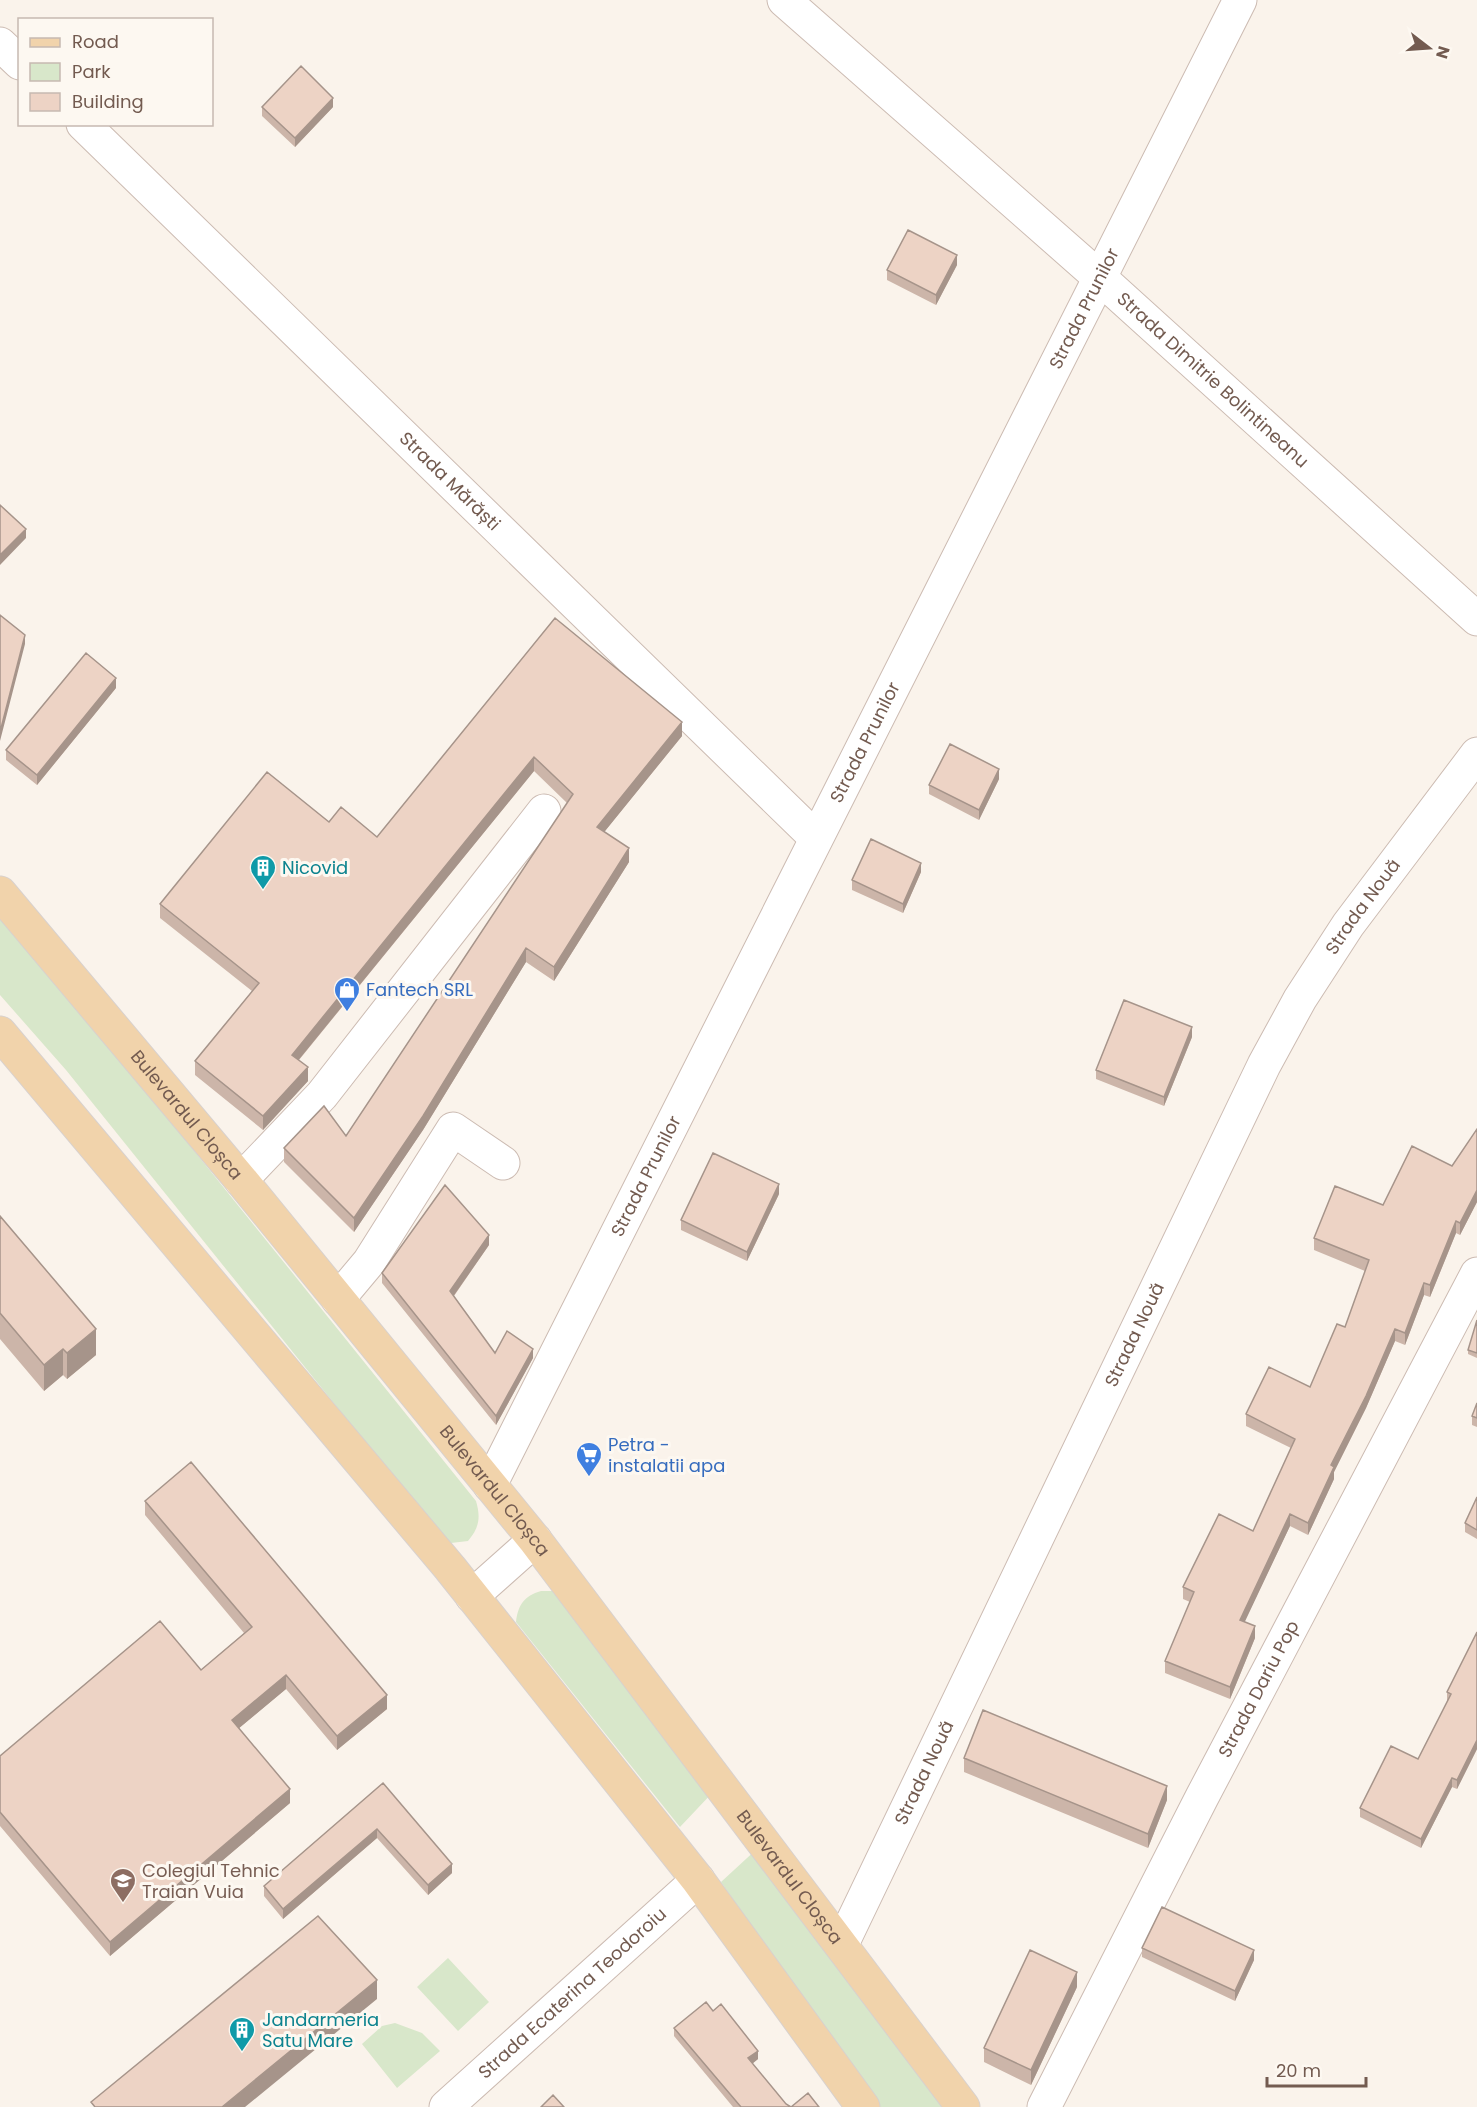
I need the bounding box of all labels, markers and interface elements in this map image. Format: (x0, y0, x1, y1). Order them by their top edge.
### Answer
legend (18, 18, 213, 126)
north arrow (1399, 18, 1459, 78)
text: Road (72, 29, 119, 54)
text: N (1430, 43, 1456, 61)
text: Park (72, 59, 111, 84)
text: Building (72, 89, 144, 114)
street label: Strada Prunilor (1043, 243, 1125, 373)
street label: Strada Dimitrie Bolintineanu (1112, 286, 1315, 473)
street label: Strada Mărăști (394, 426, 506, 536)
street label: Strada Prunilor (824, 677, 906, 807)
building icon: Nicovid (248, 853, 278, 891)
street label: Strada Nouă (1319, 853, 1406, 959)
place label: Nicovid (282, 855, 348, 880)
shop icon: Fantech SRL (332, 975, 362, 1013)
place label: Fantech SRL (366, 977, 473, 1002)
street label: Bulevardul Cloșca (125, 1044, 249, 1185)
street label: Strada Prunilor (605, 1111, 687, 1241)
street label: Strada Nouă (1098, 1278, 1170, 1391)
street label: Bulevardul Cloșca (434, 1420, 556, 1561)
place label: Petra - instalatii apa (608, 1432, 725, 1478)
supermarket icon: Petra - instalatii apa (574, 1440, 604, 1478)
street label: Strada Dariu Pop (1212, 1616, 1305, 1762)
street label: Strada Nouă (888, 1716, 960, 1829)
street label: Bulevardul Cloșca (731, 1804, 849, 1949)
place label: Colegiul Tehnic Traian Vuia (142, 1858, 280, 1904)
school or university icon: Colegiul Tehnic Traian Vuia (108, 1866, 138, 1904)
street label: Strada Ecaterina Teodoroiu (472, 1901, 671, 2084)
place label: Jandarmeria Satu Mare (262, 2007, 379, 2053)
building icon: Jandarmeria Satu Mare (227, 2015, 257, 2053)
scale bar (1267, 2050, 1366, 2088)
text: 20 m (1276, 2058, 1321, 2083)

